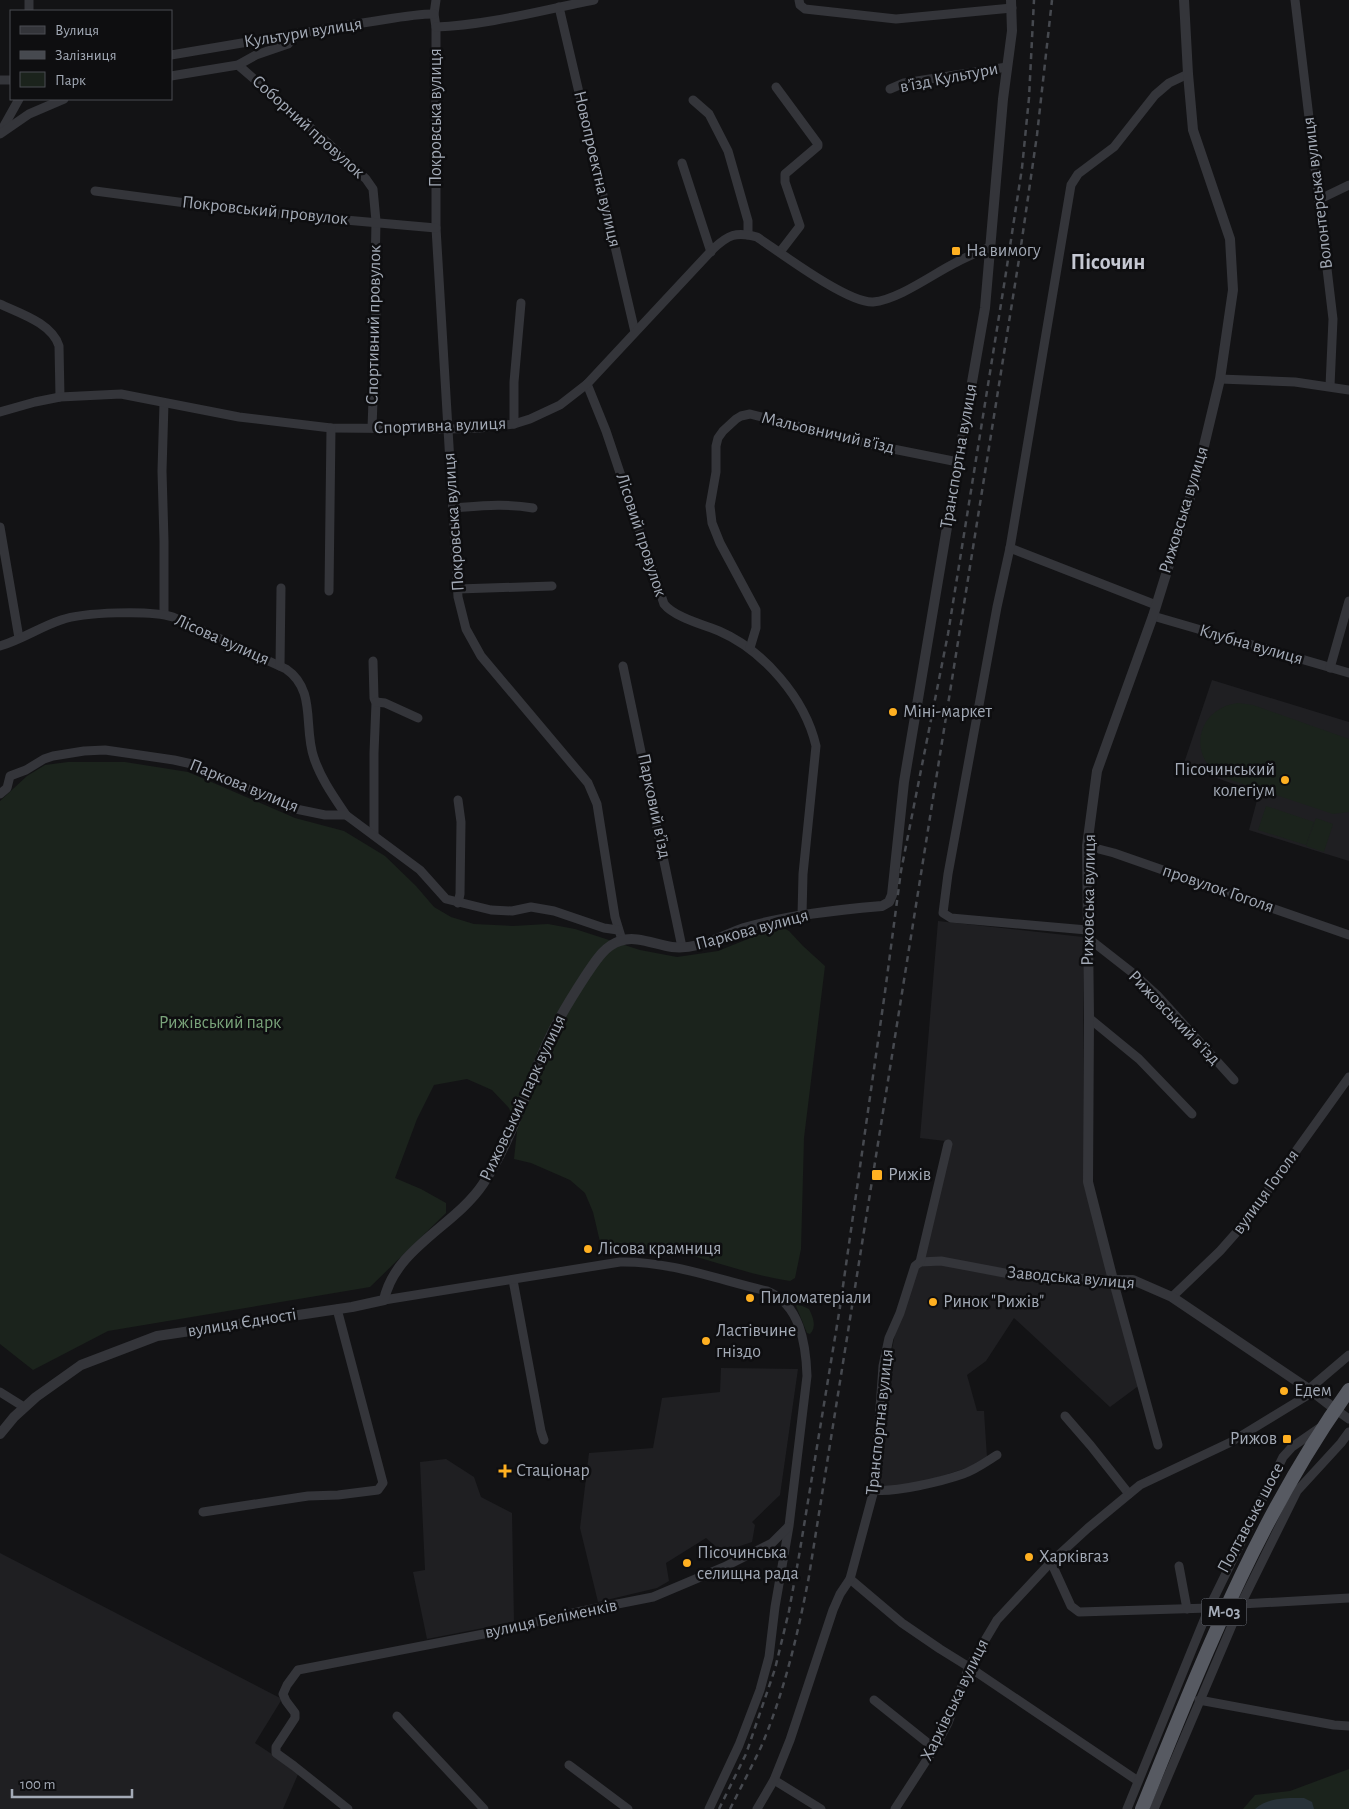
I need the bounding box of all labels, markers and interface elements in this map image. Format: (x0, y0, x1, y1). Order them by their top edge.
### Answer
legend (10, 10, 172, 100)
street label: Культури вулиця (243, 15, 363, 51)
text: Вулиця (55, 23, 99, 38)
text: Залізниця (55, 48, 116, 63)
street label: Покровська вулиця (427, 48, 445, 188)
street label: в’їзд Культури (898, 60, 1000, 96)
street label: Соборний провулок (248, 71, 369, 182)
text: Парк (55, 73, 86, 88)
street label: Новопроектна вулиця (570, 89, 624, 249)
street label: Волонтерська вулиця (1300, 116, 1336, 270)
street label: Покровський провулок (181, 193, 350, 229)
place label: На вимогу (966, 242, 1041, 260)
street label: Спортивний провулок (364, 244, 384, 405)
marker: На вимогу (950, 245, 962, 257)
district label: Пісочин (1071, 251, 1145, 273)
street label: Транспортна вулиця (937, 382, 981, 530)
street label: Мальовничий в’їзд (760, 409, 896, 457)
street label: Спортивна вулиця (373, 415, 507, 437)
street label: Рижовська вулиця (1156, 444, 1212, 576)
street label: Покровська вулиця (440, 452, 468, 592)
street label: Лісовий провулок (613, 471, 670, 600)
street label: Лісова вулиця (172, 611, 272, 669)
street label: Клубна вулиця (1197, 621, 1305, 668)
place label: Міні-маркет (903, 703, 993, 721)
marker: Міні-маркет (887, 706, 899, 718)
street label: Парковий в’їзд (634, 752, 674, 860)
street label: Паркова вулиця (187, 756, 301, 816)
place label: Пісочинський колегіум (1174, 761, 1275, 800)
marker: Пісочинський колегіум (1279, 774, 1291, 786)
street label: Рижовська вулиця (1079, 834, 1099, 966)
street label: провулок Гоголя (1160, 862, 1276, 916)
street label: Паркова вулиця (694, 906, 810, 954)
street label: Рижовський в’їзд (1125, 967, 1223, 1069)
street label: Рижовський парк вулиця (477, 1012, 569, 1184)
park label: Рижівський парк (159, 1014, 282, 1032)
street label: вулиця Гоголя (1229, 1146, 1303, 1238)
place label: Рижів (888, 1166, 931, 1184)
marker: Рижів (870, 1168, 884, 1182)
place label: Лісова крамниця (598, 1240, 721, 1258)
marker: Лісова крамниця (582, 1243, 594, 1255)
street label: Заводська вулиця (1006, 1263, 1136, 1293)
place label: Пиломатеріали (760, 1289, 871, 1307)
marker: Пиломатеріали (744, 1292, 756, 1304)
place label: Ринок "Рижів" (943, 1293, 1044, 1311)
marker: Ринок "Рижів" (927, 1296, 939, 1308)
street label: вулиця Єдності (186, 1306, 298, 1340)
place label: Ластівчине гніздо (716, 1322, 796, 1361)
marker: Ластівчине гніздо (700, 1335, 712, 1347)
street label: Транспортна вулиця (863, 1348, 897, 1496)
place label: Едем (1294, 1382, 1332, 1400)
marker: Едем (1278, 1385, 1290, 1397)
place label: Рижов (1230, 1430, 1277, 1448)
marker: Рижов (1281, 1433, 1293, 1445)
street label: Полтавське шосе (1214, 1460, 1288, 1576)
place label: Стаціонар (516, 1462, 590, 1480)
marker: Стаціонар (498, 1464, 512, 1478)
place label: Пісочинська селищна рада (697, 1544, 799, 1583)
place label: Харківгаз (1039, 1548, 1109, 1566)
marker: Харківгаз (1023, 1551, 1035, 1563)
marker: Пісочинська селищна рада (681, 1557, 693, 1569)
street label: вулиця Беліменків (483, 1596, 619, 1642)
road number: М-03 (1202, 1598, 1246, 1625)
street label: Харківська вулиця (918, 1636, 992, 1764)
scale bar (12, 1766, 132, 1798)
text: 100 m (20, 1777, 55, 1792)

